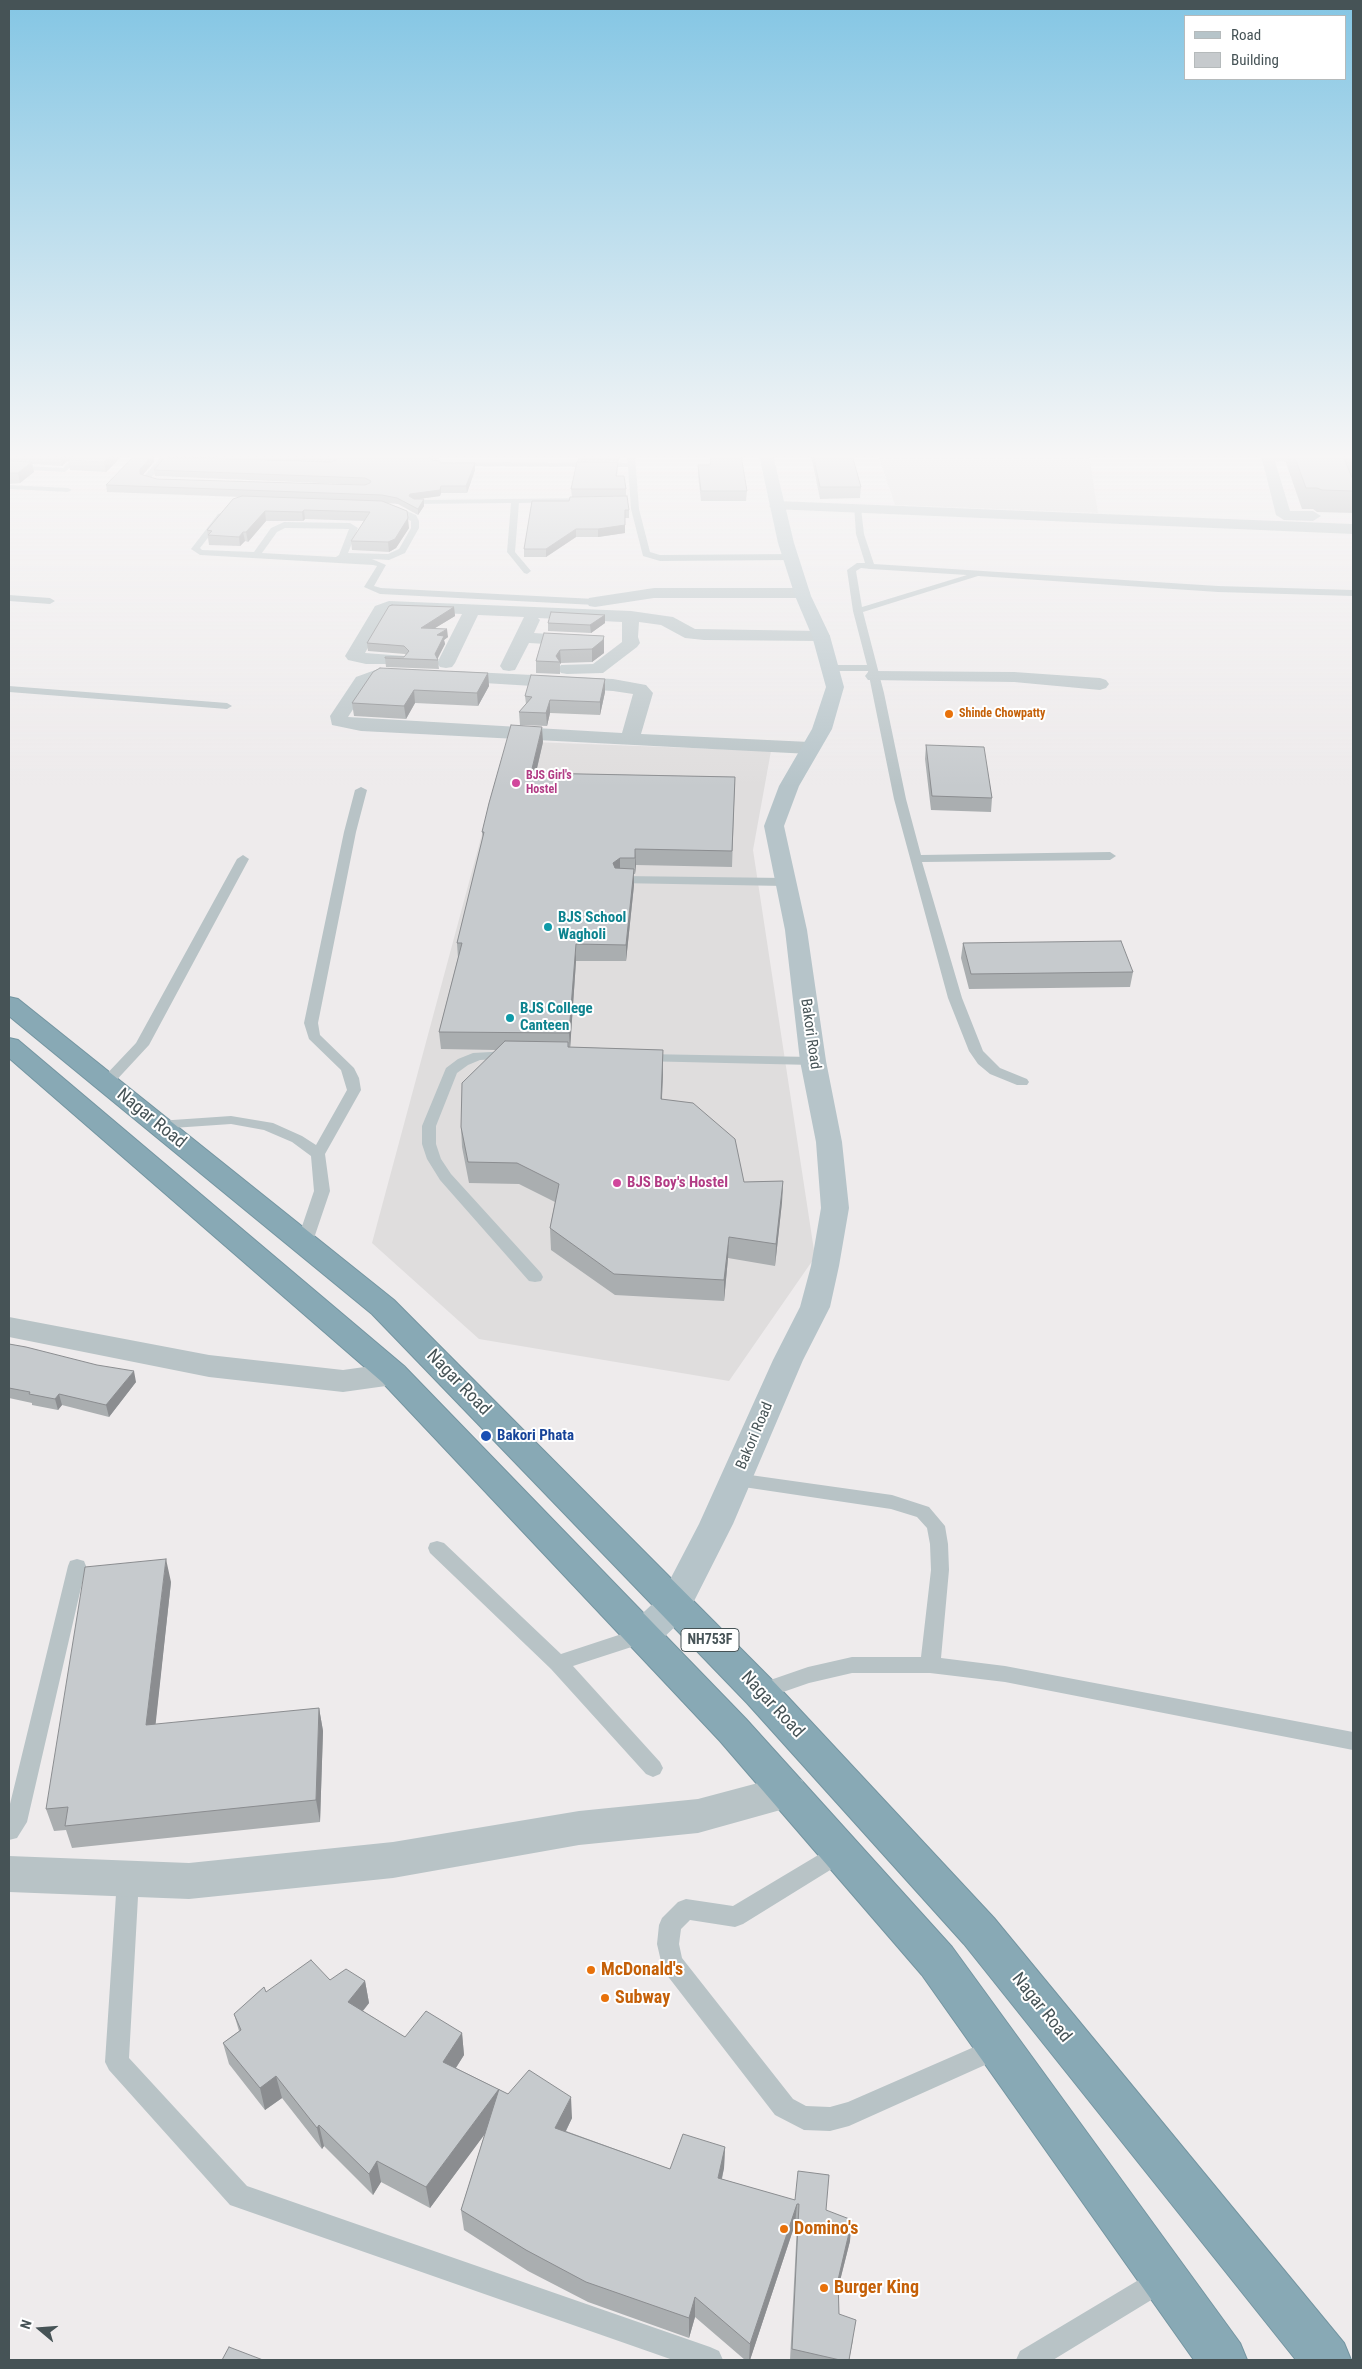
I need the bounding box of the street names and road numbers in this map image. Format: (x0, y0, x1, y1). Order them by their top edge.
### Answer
street label: Bakori Road (796, 997, 824, 1071)
street label: Nagar Road (112, 1084, 190, 1154)
street label: Nagar Road (421, 1346, 495, 1420)
street label: Bakori Road (733, 1400, 777, 1472)
road number: NH753F (681, 1628, 739, 1652)
street label: Nagar Road (736, 1667, 808, 1743)
street label: Nagar Road (1006, 1969, 1076, 2047)

